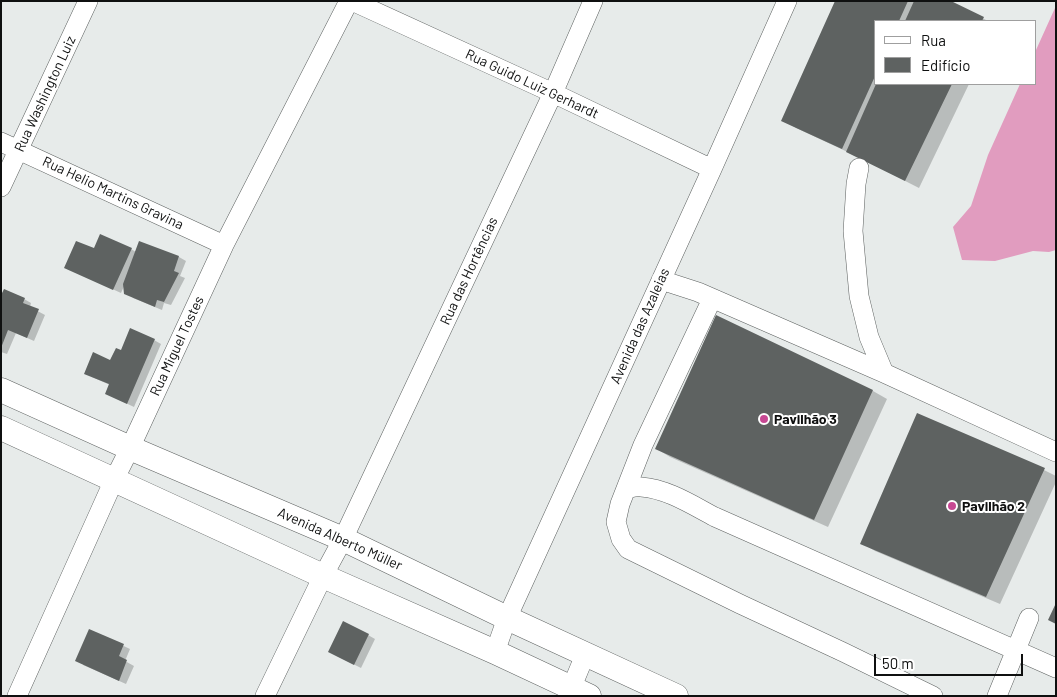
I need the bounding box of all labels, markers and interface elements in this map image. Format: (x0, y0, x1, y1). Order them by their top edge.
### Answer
legend (874, 20, 1037, 85)
text: Rua (921, 31, 946, 49)
street label: Rua Washington Luiz (11, 33, 79, 155)
street label: Rua Guido Luiz Gerhardt (463, 46, 601, 122)
text: Edifício (921, 56, 970, 74)
street label: Rua Helio Martins Gravina (40, 153, 186, 233)
street label: Rua das Hortências (437, 214, 501, 328)
street label: Avenida das Azaleias (607, 265, 673, 387)
street label: Rua Miguel Tostes (146, 293, 208, 399)
place label: Pavilhão 3 (774, 411, 837, 427)
marker: Pavilhão 3 (758, 413, 770, 425)
place label: Pavilhão 2 (962, 498, 1025, 514)
marker: Pavilhão 2 (946, 500, 958, 512)
street label: Avenida Alberto Müller (275, 504, 405, 574)
scale bar (877, 644, 1026, 676)
text: 50 m (882, 654, 914, 672)

